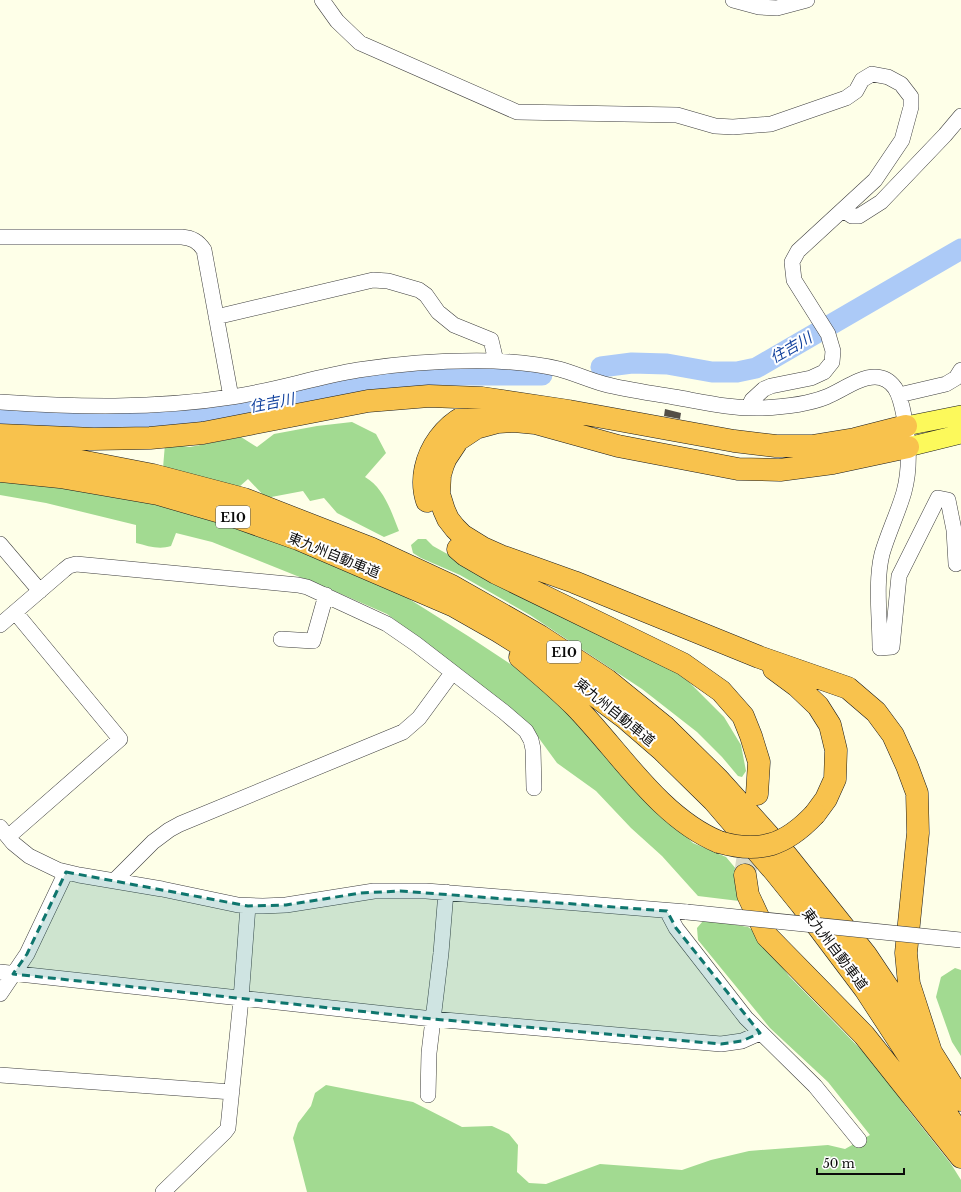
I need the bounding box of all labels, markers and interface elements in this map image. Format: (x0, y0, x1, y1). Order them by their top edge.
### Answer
water label: 住吉川 (767, 327, 817, 367)
water label: 住吉川 (248, 389, 298, 416)
road number: E10 (216, 506, 250, 528)
street label: 東九州自動車道 (285, 528, 383, 582)
road number: E10 (547, 641, 581, 663)
street label: 東九州自動車道 (571, 674, 659, 750)
street label: 東九州自動車道 (798, 904, 872, 994)
scale bar (817, 1150, 904, 1176)
text: 50 m (823, 1156, 855, 1171)

